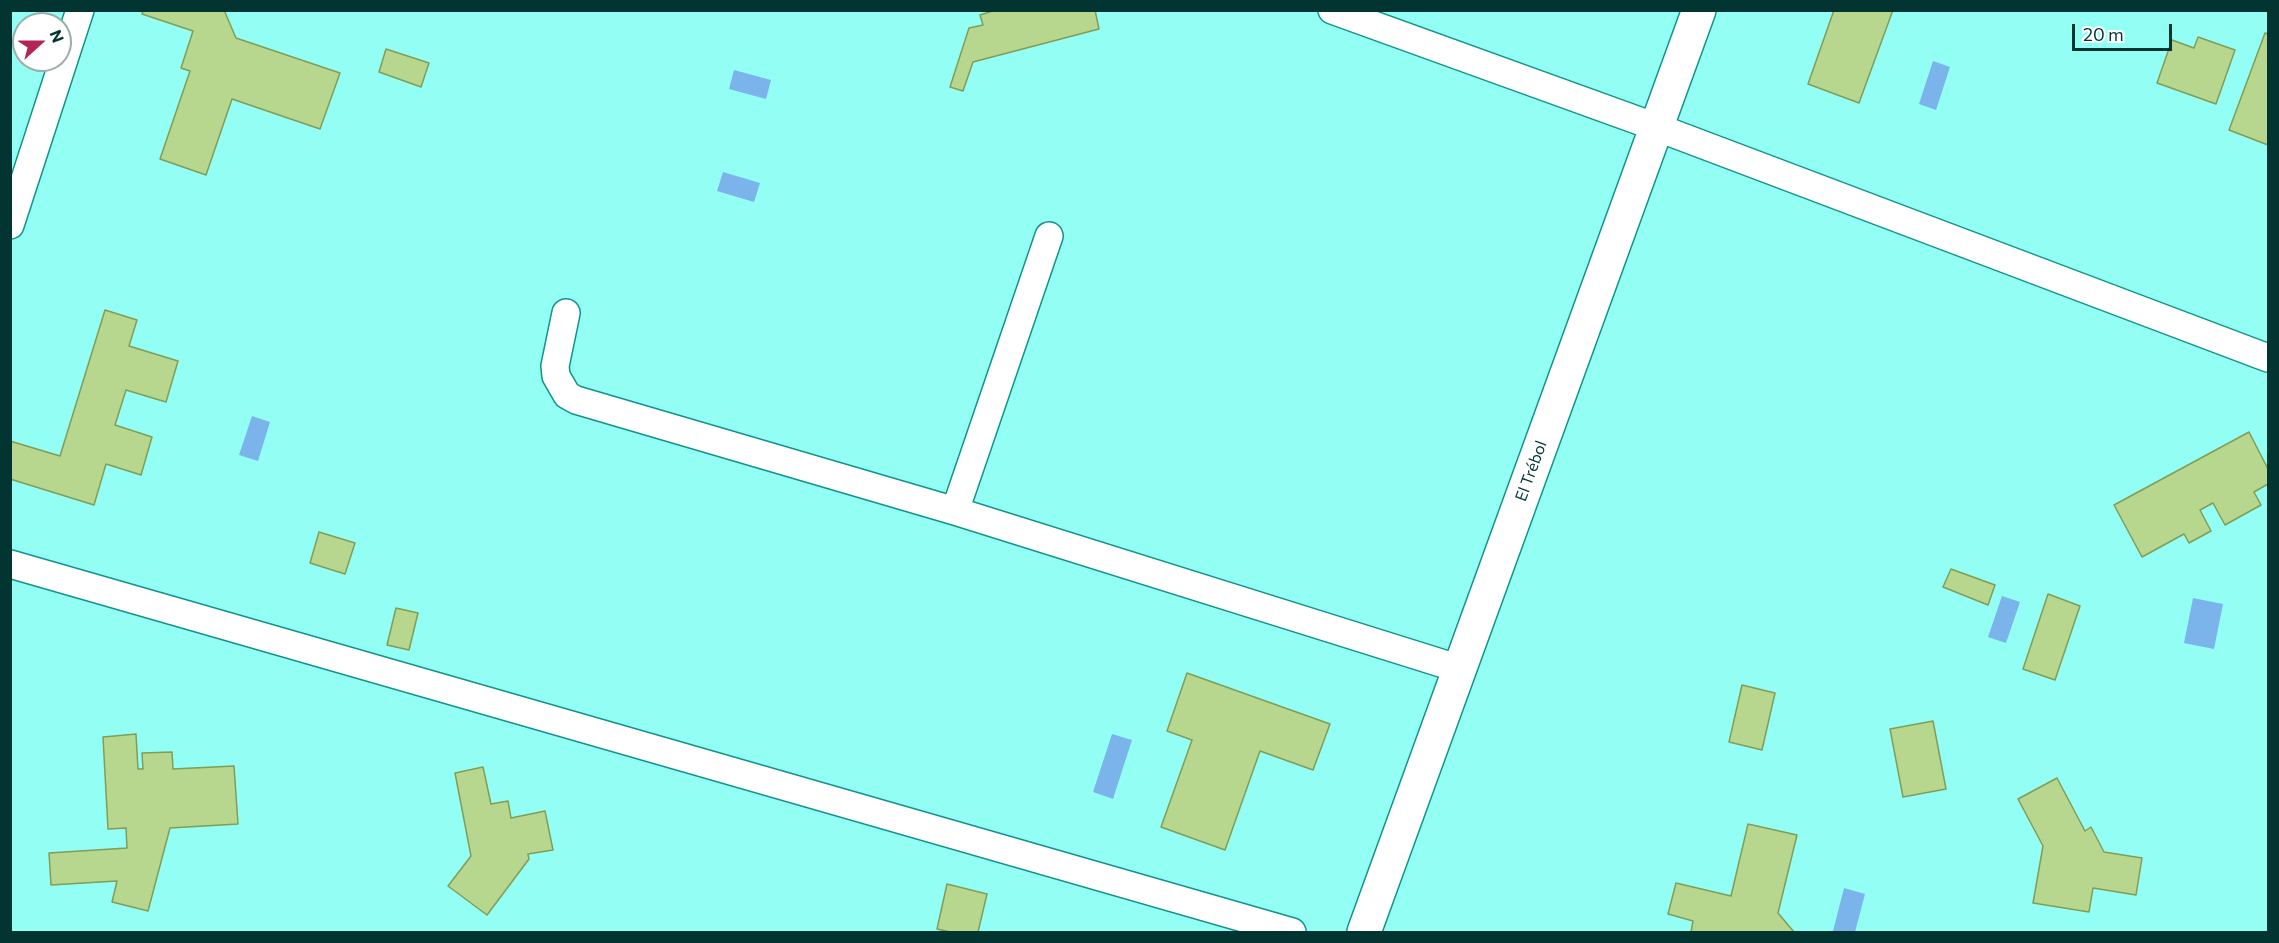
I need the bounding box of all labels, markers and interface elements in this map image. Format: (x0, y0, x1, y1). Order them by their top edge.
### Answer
north arrow (12, 12, 72, 72)
scale bar (2075, 12, 2176, 50)
text: 20 m (2083, 23, 2124, 45)
text: N (46, 27, 68, 45)
street label: El Trébol (1511, 438, 1551, 504)

